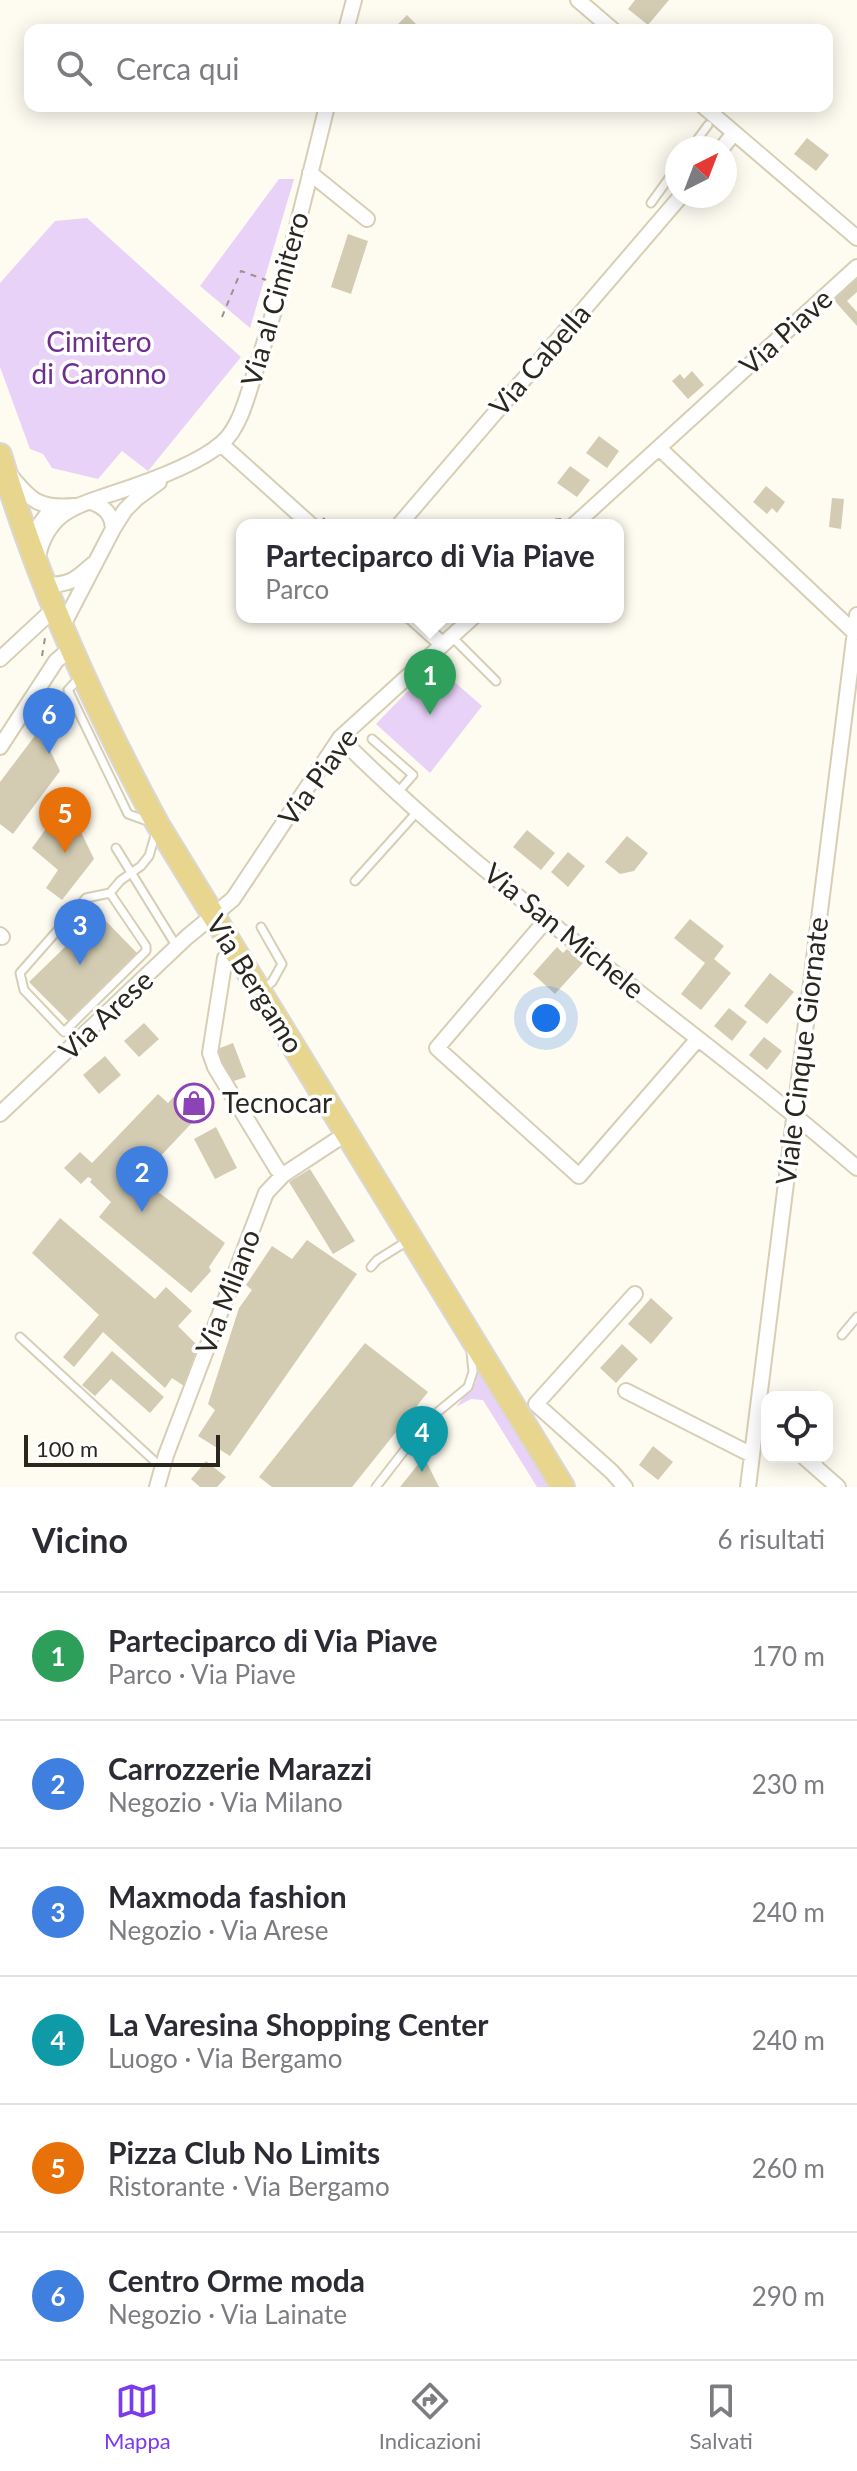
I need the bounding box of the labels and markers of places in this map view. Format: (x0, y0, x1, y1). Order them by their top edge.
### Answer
pin: 1 (404, 649, 456, 715)
pin: 6 (23, 688, 75, 754)
pin: 5 (39, 787, 91, 853)
pin: 3 (54, 899, 106, 965)
shop icon: Tecnocar (173, 1082, 215, 1124)
place label: Tecnocar (222, 1085, 332, 1119)
pin: 2 (116, 1146, 168, 1212)
pin: 4 (396, 1406, 448, 1472)

